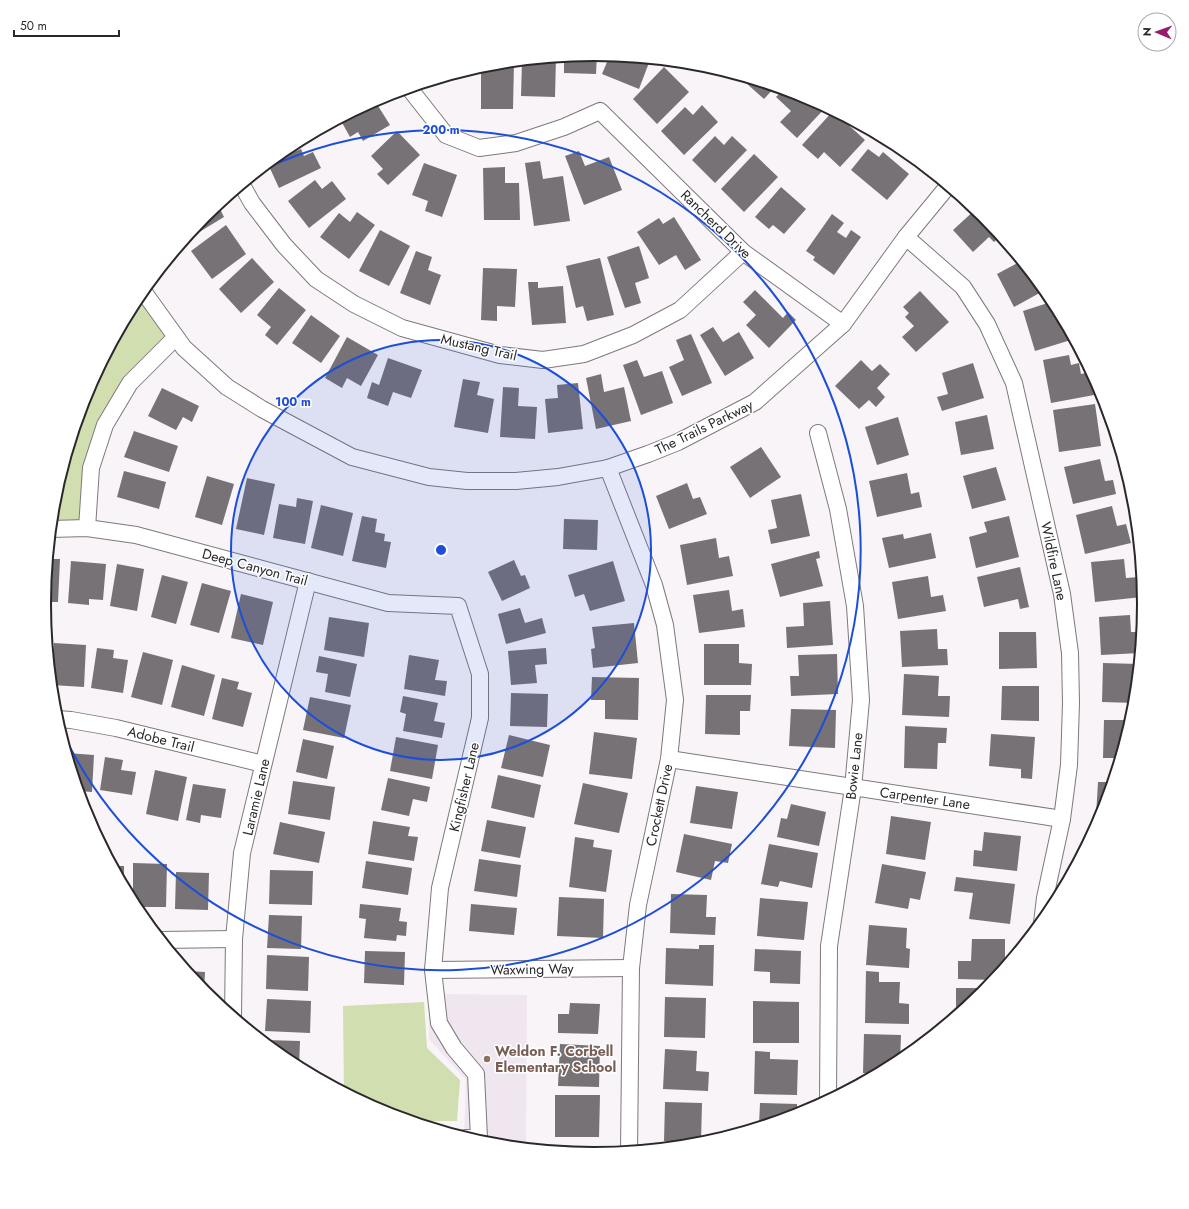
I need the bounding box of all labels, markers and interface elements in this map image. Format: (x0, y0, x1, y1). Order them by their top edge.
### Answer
scale bar (14, 12, 119, 38)
north arrow (1137, 12, 1177, 52)
text: 50 m (20, 17, 47, 35)
text: N (1139, 27, 1155, 36)
text: 200 m (422, 121, 460, 139)
street label: Rancherd Drive (676, 185, 756, 263)
street label: Mustang Trail (439, 329, 519, 365)
text: 100 m (275, 393, 311, 411)
street label: The Trails Parkway (652, 394, 757, 459)
street label: Wildfire Lane (1036, 520, 1072, 602)
street label: Deep Canyon Trail (200, 543, 310, 591)
centre of rings (434, 543, 448, 557)
street label: Adobe Trail (126, 721, 196, 757)
street label: Bowie Lane (841, 731, 867, 801)
street label: Kingfisher Lane (444, 740, 484, 834)
street label: Laramie Lane (237, 757, 275, 837)
street label: Crockett Drive (641, 762, 677, 848)
street label: Carpenter Lane (879, 782, 971, 814)
street label: Waxwing Way (490, 958, 575, 980)
place label: Weldon F. Corbell Elementary School (495, 1041, 616, 1077)
marker: Weldon F. Corbell Elementary School (482, 1054, 492, 1064)

